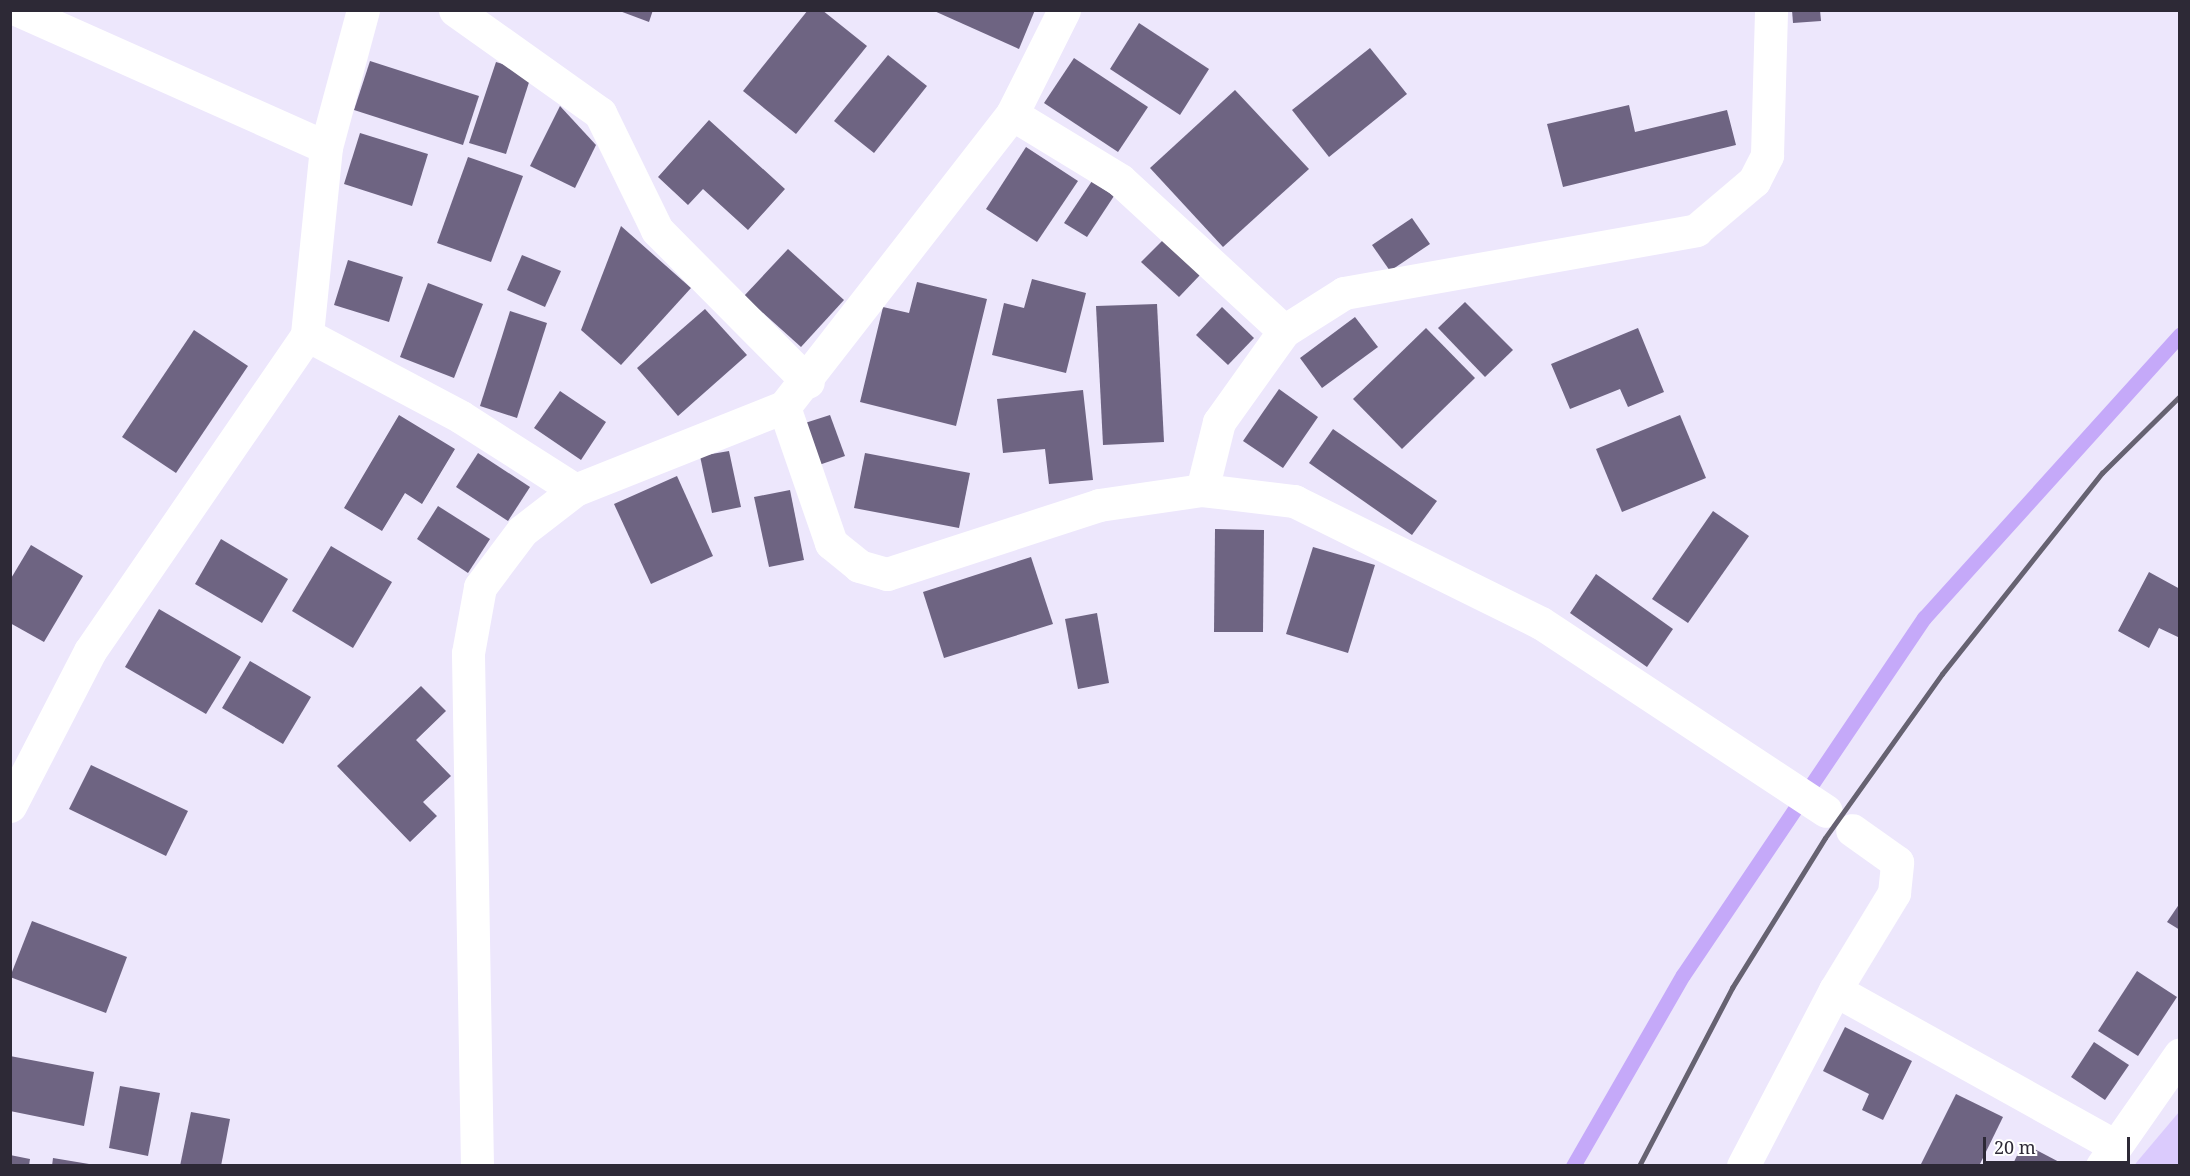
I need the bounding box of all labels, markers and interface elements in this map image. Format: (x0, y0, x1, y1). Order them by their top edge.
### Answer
scale bar (1986, 1125, 2133, 1163)
text: 20 m (1994, 1135, 2036, 1159)

